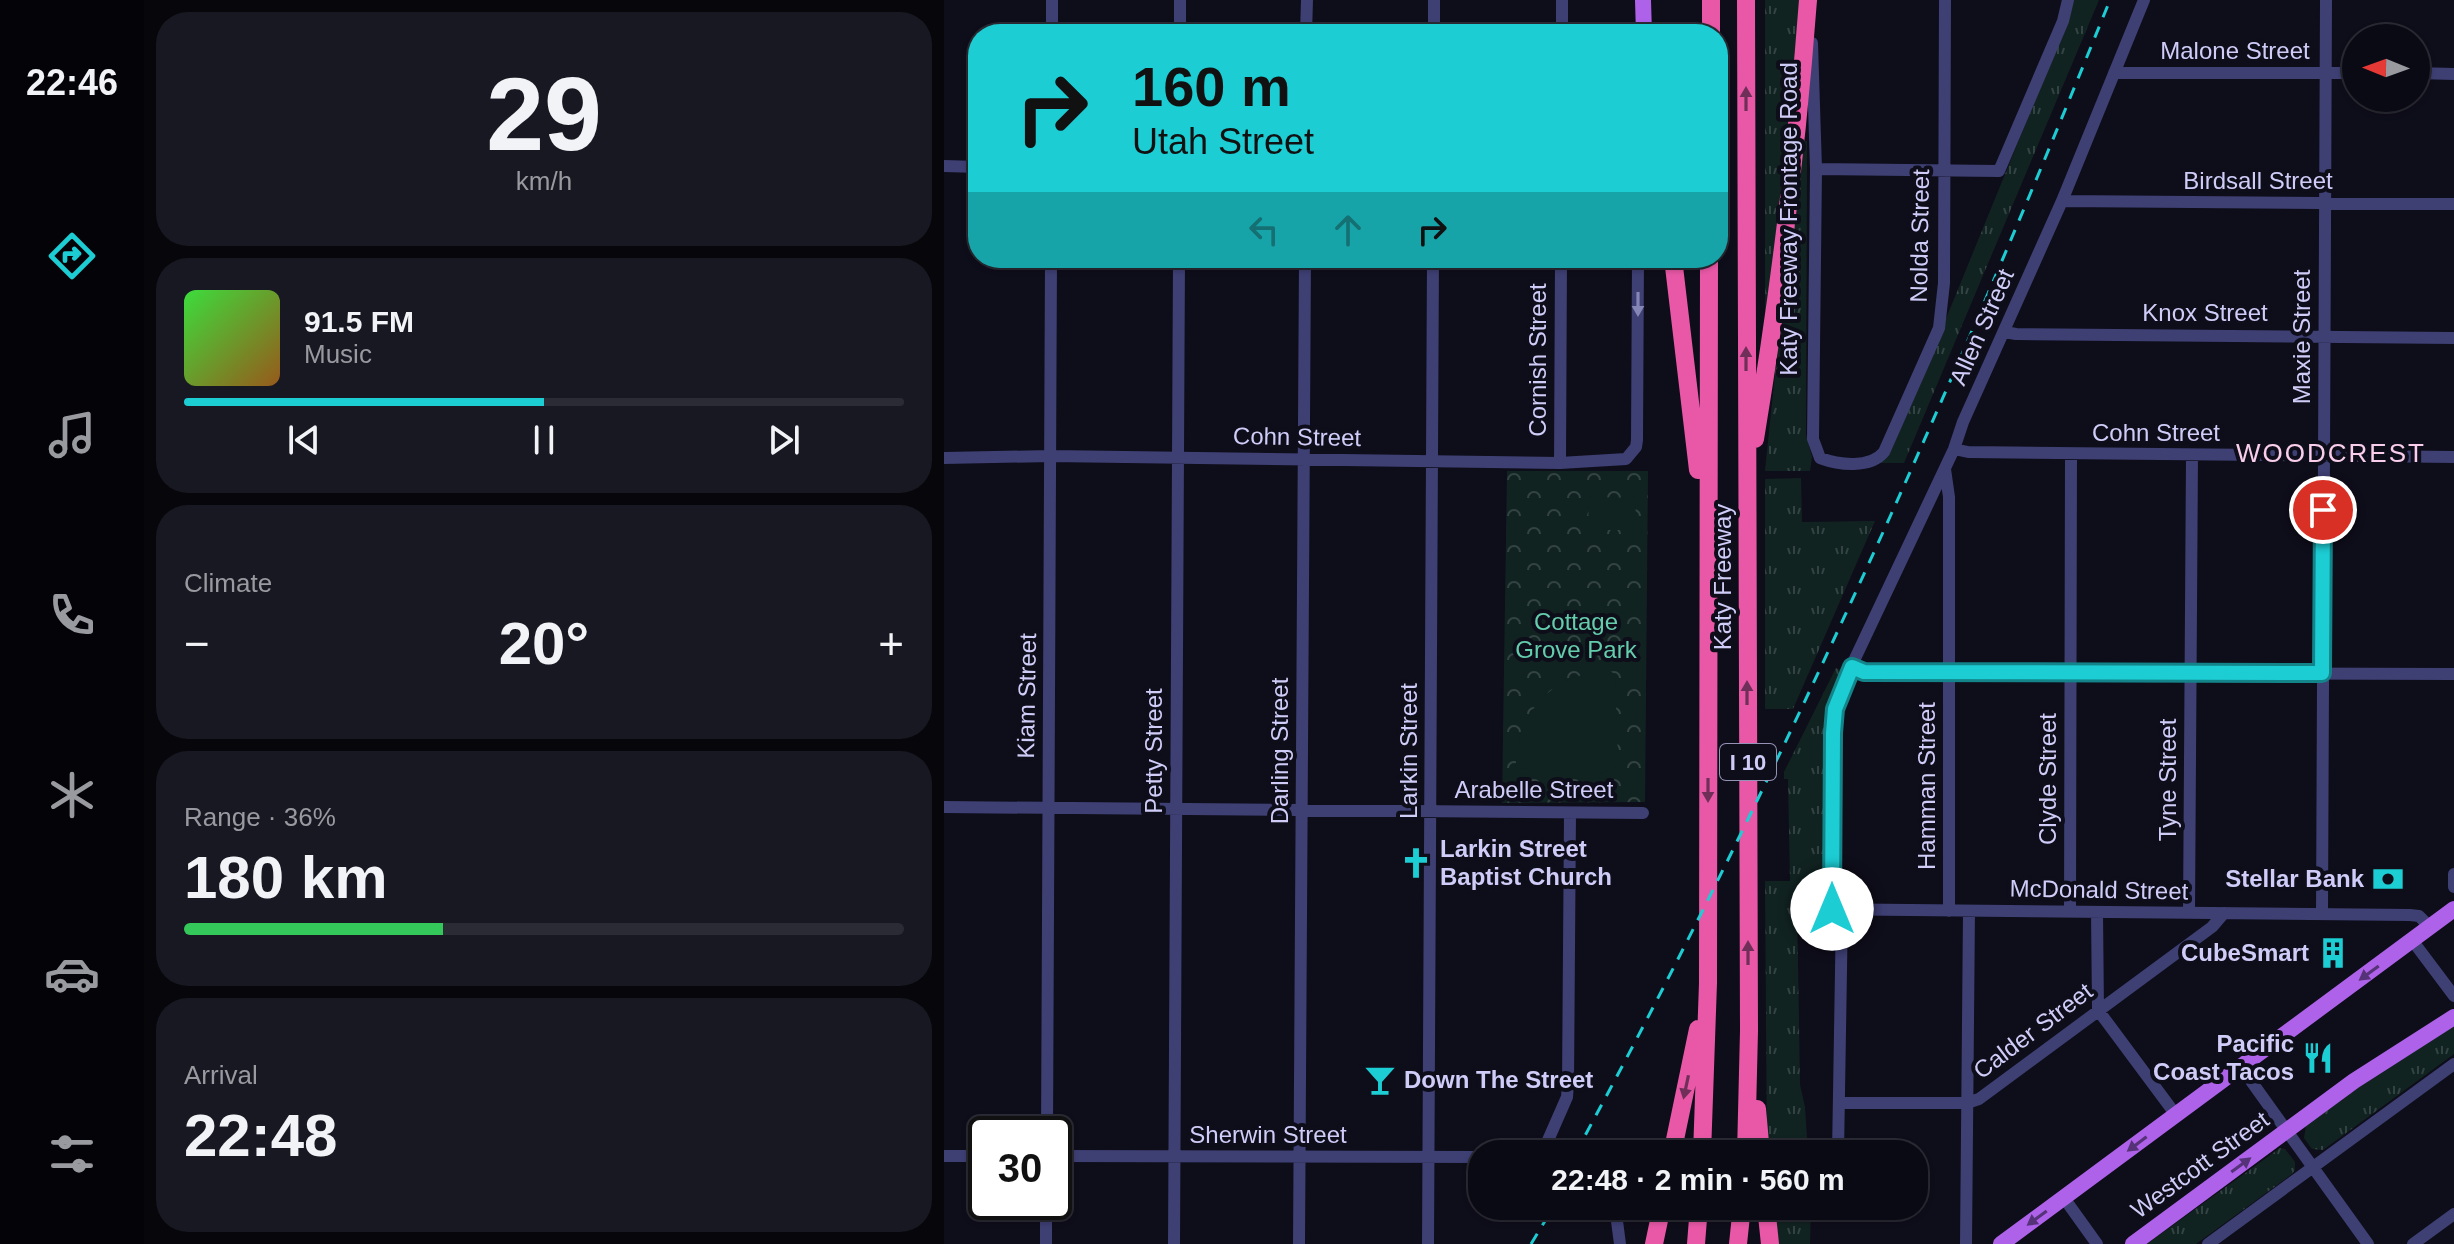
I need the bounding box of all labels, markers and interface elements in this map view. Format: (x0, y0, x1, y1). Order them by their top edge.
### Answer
north arrow (2342, 24, 2430, 112)
map controls (2342, 24, 2430, 112)
street label: Malone Street (2160, 37, 2310, 64)
text: 160 m (1132, 55, 1291, 118)
text: 29 (486, 56, 602, 172)
icon: right (1000, 56, 1104, 160)
text: 22:46 (26, 62, 118, 103)
street label: Katy Freeway Frontage Road (1775, 62, 1802, 376)
one-way arrow (1740, 86, 1752, 111)
text: Utah Street (1132, 121, 1314, 162)
text: km/h (516, 166, 572, 196)
street label: Birdsall Street (2183, 167, 2333, 194)
street label: Nolda Street (1905, 169, 1934, 303)
icon: left (1242, 208, 1286, 252)
icon: ahead (1326, 208, 1370, 252)
icon: right (1410, 208, 1454, 252)
icon: directions (44, 228, 100, 284)
street label: Allen Street (1944, 264, 2019, 389)
street label: Maxie Street (2288, 269, 2315, 404)
street label: Cornish Street (1524, 283, 1551, 437)
one-way arrow (1632, 292, 1644, 317)
street label: Knox Street (2142, 299, 2268, 326)
text: 91.5 FM (304, 305, 414, 338)
text: Music (304, 339, 372, 369)
one-way arrow (1740, 346, 1752, 371)
icon: music (44, 407, 100, 463)
icon: previous (282, 418, 326, 462)
icon: pause (522, 418, 566, 462)
icon: next (762, 418, 806, 462)
street label: Cohn Street (2092, 419, 2220, 446)
street label: Cohn Street (1233, 422, 1362, 451)
district label: WOODCREST (2236, 438, 2426, 468)
pin (2289, 476, 2357, 544)
icon: arrive (2301, 488, 2345, 532)
street label: Katy Freeway (1709, 504, 1736, 650)
text: Climate (184, 568, 272, 598)
icon: phone (44, 587, 100, 643)
park label: Cottage Grove Park (1515, 608, 1638, 663)
text: 20° (499, 610, 589, 677)
text: − (184, 619, 210, 668)
text: + (878, 619, 904, 668)
street label: Kiam Street (1012, 633, 1041, 759)
street label: Darling Street (1266, 677, 1293, 824)
one-way arrow (1741, 680, 1753, 705)
street label: Larkin Street (1395, 683, 1422, 819)
street label: Petty Street (1140, 688, 1167, 814)
street label: Hamman Street (1913, 702, 1940, 870)
street label: Clyde Street (2034, 713, 2061, 845)
street label: Tyne Street (2154, 718, 2181, 841)
road number: I 10 (1720, 744, 1776, 780)
icon: climate (44, 767, 100, 823)
street label: Arabelle Street (1455, 776, 1614, 803)
one-way arrow (1702, 778, 1714, 803)
text: Range · 36% (184, 802, 336, 832)
place label: Larkin Street Baptist Church (1440, 835, 1612, 890)
text: 180 km (184, 844, 388, 911)
church icon: Larkin Street Baptist Church (1399, 846, 1433, 880)
bank icon: Stellar Bank (2371, 862, 2405, 896)
place label: Stellar Bank (2225, 865, 2365, 892)
position arrow (1790, 867, 1874, 951)
street label: McDonald Street (2009, 874, 2189, 905)
building icon: CubeSmart (2316, 936, 2350, 970)
place label: CubeSmart (2181, 939, 2309, 966)
one-way arrow (1742, 940, 1754, 965)
icon: car (44, 946, 100, 1002)
one-way arrow (2359, 964, 2379, 980)
street label: Calder Street (1968, 977, 2098, 1084)
place label: Pacific Coast Tacos (2153, 1030, 2294, 1085)
restaurant icon: Pacific Coast Tacos (2301, 1041, 2335, 1075)
text: Arrival (184, 1060, 258, 1090)
bar icon: Down The Street (1363, 1063, 1397, 1097)
place label: Down The Street (1404, 1066, 1593, 1093)
one-way arrow (1679, 1075, 1692, 1100)
text: 22:48 (184, 1102, 337, 1169)
street label: Westcott Street (2126, 1105, 2274, 1224)
speed limit sign: 30 (968, 1116, 1072, 1220)
street label: Sherwin Street (1189, 1121, 1347, 1148)
icon: filters (44, 1126, 100, 1182)
one-way arrow (2127, 1135, 2147, 1151)
one-way arrow (2230, 1157, 2252, 1173)
text: 22:48 · 2 min · 560 m (1551, 1163, 1845, 1196)
one-way arrow (2026, 1209, 2047, 1225)

